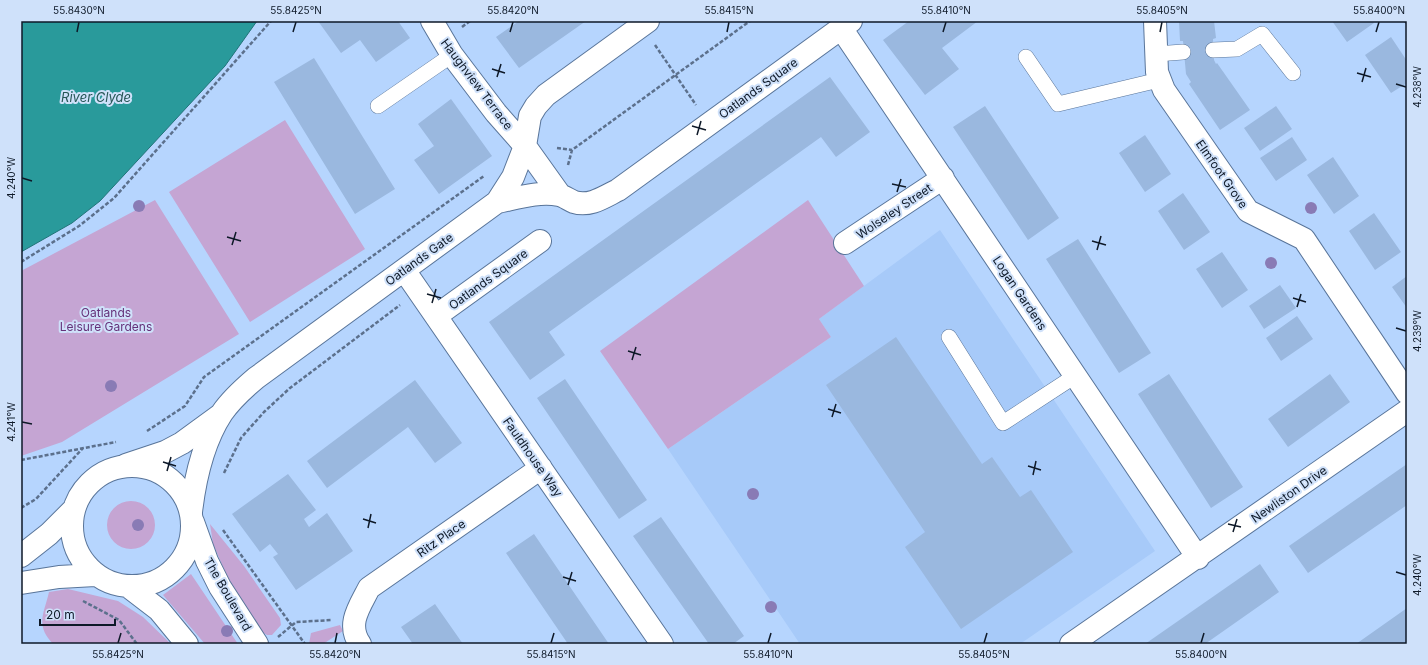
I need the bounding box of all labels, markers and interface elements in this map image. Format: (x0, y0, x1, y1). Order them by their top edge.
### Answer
text: 55.8430°N (53, 4, 105, 16)
text: 55.8425°N (270, 4, 322, 16)
text: 55.8420°N (487, 4, 539, 16)
text: 55.8415°N (704, 4, 754, 16)
text: 55.8410°N (921, 4, 971, 16)
text: 55.8405°N (1136, 4, 1188, 16)
text: 55.8400°N (1353, 4, 1405, 16)
street label: Haughview Terrace (438, 35, 516, 133)
street label: Oatlands Square (716, 54, 800, 122)
text: 4.238°W (1411, 66, 1423, 108)
water label: River Clyde (61, 89, 131, 105)
street label: Elmfoot Grove (1193, 137, 1251, 211)
text: 4.240°W (5, 157, 17, 199)
street label: Wolseley Street (853, 180, 935, 242)
street label: Oatlands Gate (382, 229, 456, 289)
street label: Oatlands Square (446, 245, 530, 313)
street label: Logan Gardens (990, 253, 1050, 333)
park label: Oatlands Leisure Gardens (60, 305, 152, 334)
text: 4.239°W (1411, 310, 1423, 352)
text: 4.241°W (5, 402, 17, 442)
street label: Fauldhouse Way (500, 414, 566, 500)
street label: Newliston Drive (1248, 462, 1330, 526)
street label: Ritz Place (414, 516, 468, 560)
text: 4.240°W (1411, 554, 1423, 596)
street label: The Boulevard (201, 555, 255, 633)
scale bar (40, 601, 115, 627)
text: 20 m (46, 607, 75, 622)
text: 55.8425°N (92, 648, 144, 660)
text: 55.8420°N (309, 648, 361, 660)
text: 55.8415°N (526, 648, 576, 660)
text: 55.8410°N (743, 648, 793, 660)
text: 55.8405°N (958, 648, 1010, 660)
text: 55.8400°N (1175, 648, 1227, 660)

